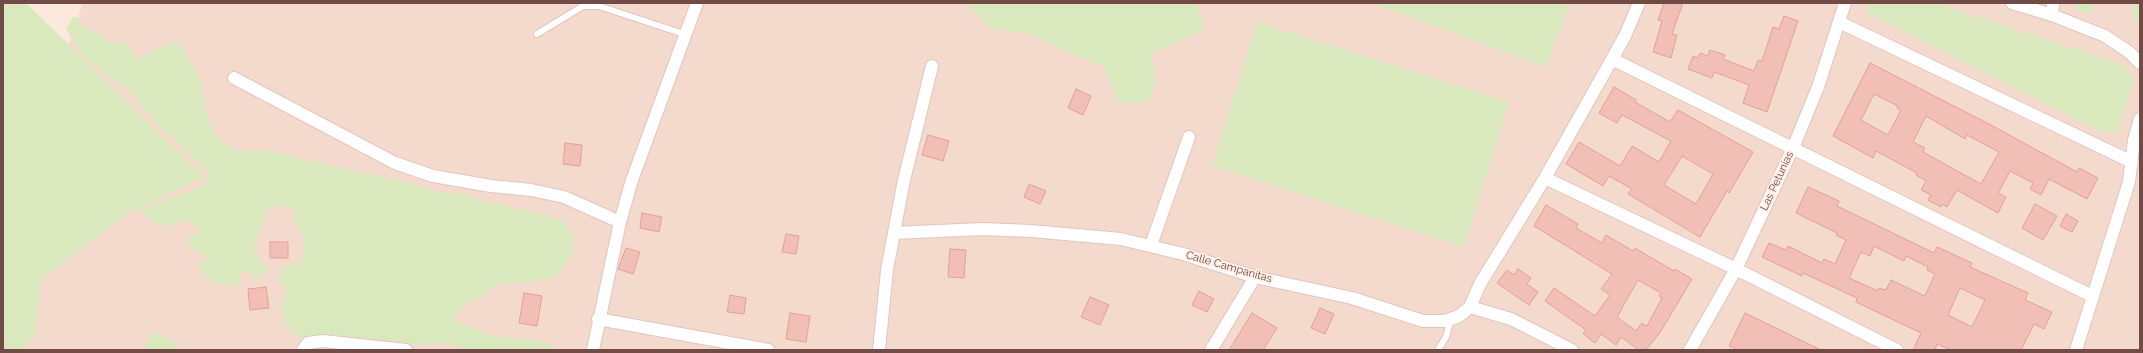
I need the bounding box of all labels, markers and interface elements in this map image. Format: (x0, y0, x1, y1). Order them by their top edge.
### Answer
street label: Las Petunias (1757, 149, 1797, 213)
street label: Calle Campanitas (1184, 248, 1274, 286)

